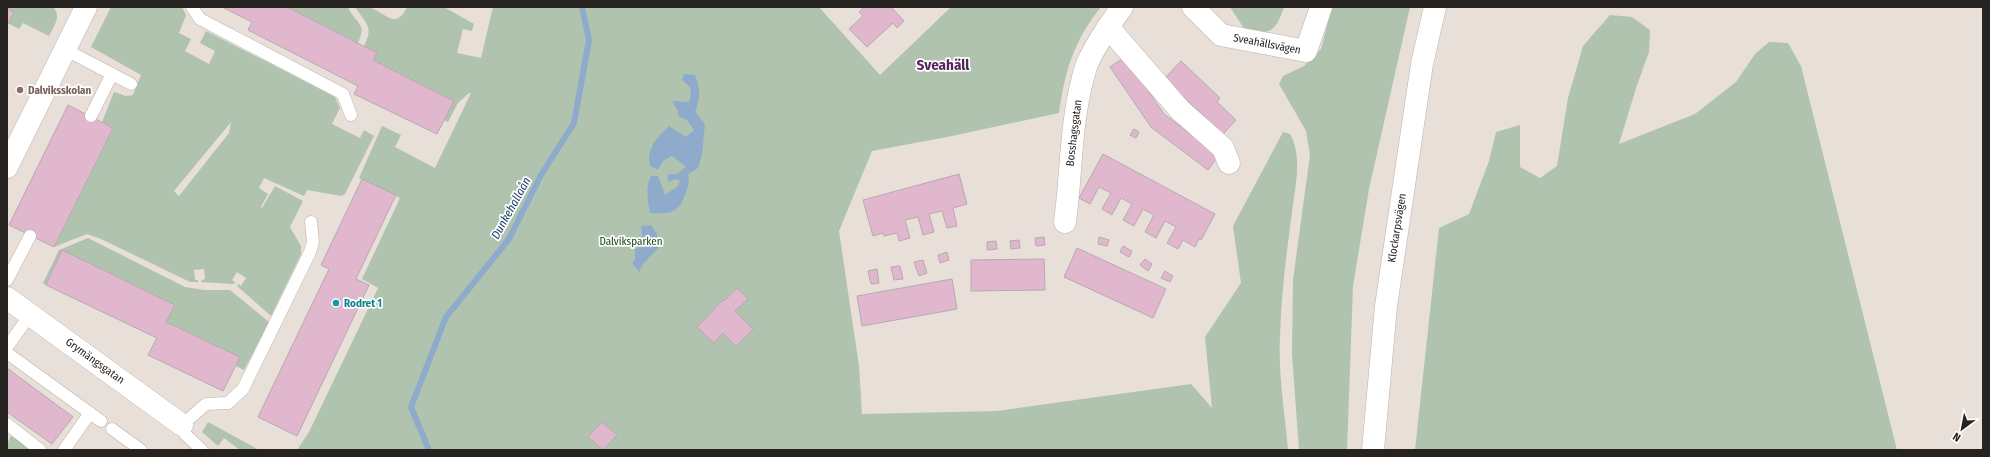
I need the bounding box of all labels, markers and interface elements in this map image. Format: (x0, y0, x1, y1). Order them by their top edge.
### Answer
street label: Sveahällsvägen (1232, 31, 1302, 57)
district label: Sveahäll (917, 56, 970, 74)
place label: Dalviksskolan (28, 84, 92, 97)
marker: Dalviksskolan (15, 85, 25, 95)
street label: Bosshagsgatan (1063, 99, 1085, 167)
water label: Dunkehallaån (488, 175, 534, 241)
street label: Klockarpsvägen (1385, 192, 1409, 264)
park label: Dalviksparken (599, 235, 663, 248)
place label: Rodret 1 (344, 297, 382, 310)
marker: Rodret 1 (331, 298, 341, 308)
street label: Grymängsgatan (63, 335, 127, 387)
north arrow (1942, 409, 1982, 449)
text: N (1951, 430, 1963, 444)

